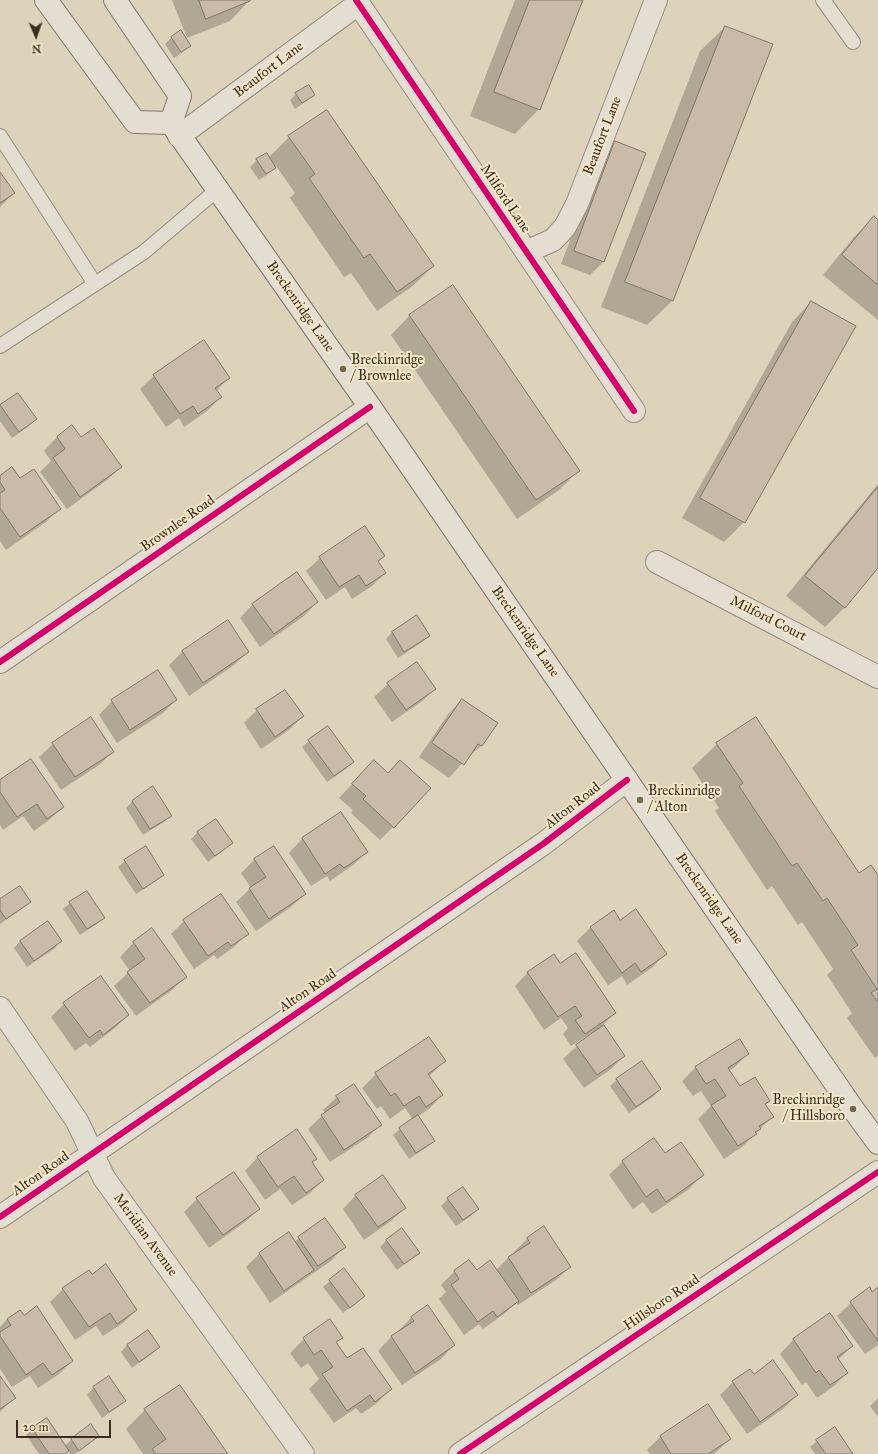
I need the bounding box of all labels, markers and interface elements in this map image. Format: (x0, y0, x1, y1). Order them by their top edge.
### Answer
north arrow (16, 16, 56, 56)
street label: Beaufort Lane (231, 38, 307, 102)
text: N (32, 42, 41, 55)
street label: Beaufort Lane (580, 94, 626, 178)
street label: Milford Lane (476, 162, 534, 236)
street label: Breckenridge Lane (262, 258, 338, 356)
place label: Breckinridge / Brownlee (351, 353, 423, 386)
marker: Breckinridge / Brownlee (338, 364, 348, 374)
street label: Brownlee Road (138, 492, 218, 556)
street label: Breckenridge Lane (487, 583, 563, 681)
street label: Milford Court (727, 593, 809, 645)
street label: Alton Road (542, 779, 604, 833)
place label: Breckinridge / Alton (648, 784, 720, 816)
marker: Breckinridge / Alton (635, 795, 645, 805)
street label: Breckenridge Lane (671, 850, 747, 948)
street label: Alton Road (276, 966, 340, 1016)
place label: Breckinridge / Hillsboro (773, 1093, 845, 1126)
marker: Breckinridge / Hillsboro (848, 1104, 858, 1114)
street label: Alton Road (9, 1148, 73, 1200)
street label: Meridian Avenue (109, 1190, 181, 1280)
street label: Hillsboro Road (621, 1272, 703, 1334)
scale bar (18, 1412, 113, 1438)
text: 20 m (23, 1420, 49, 1434)

